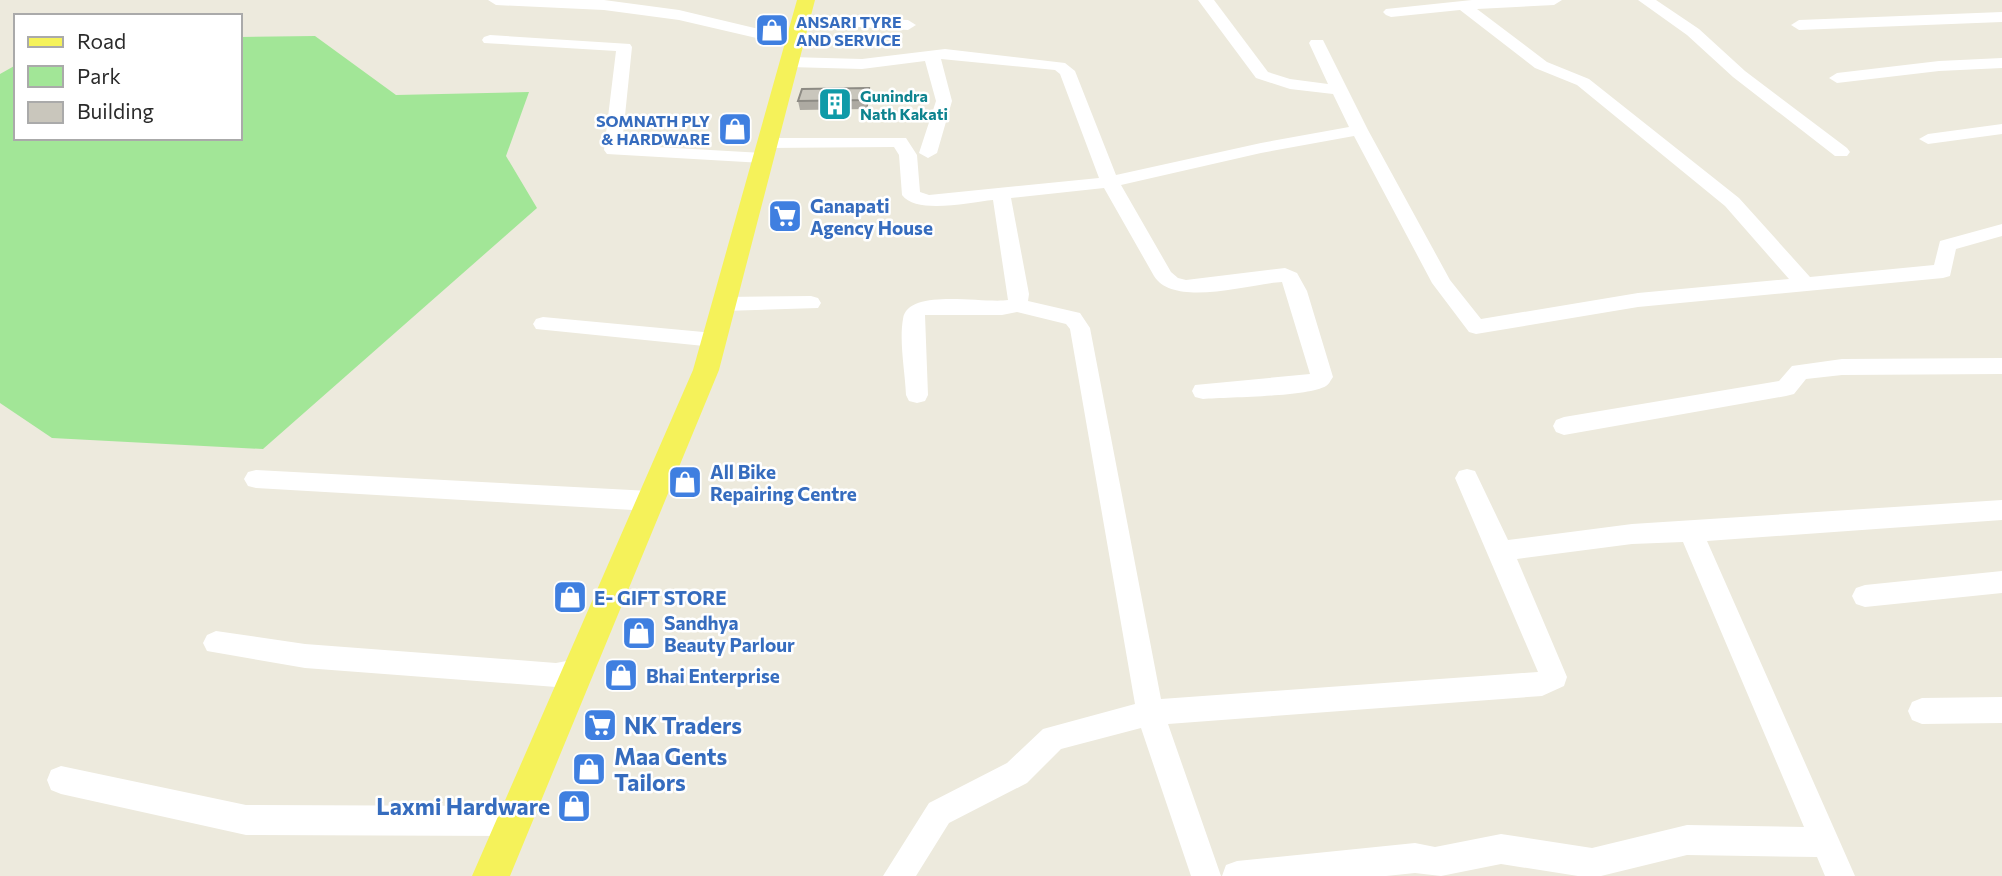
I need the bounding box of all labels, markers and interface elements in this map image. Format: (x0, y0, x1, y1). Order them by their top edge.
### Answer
shop icon: ANSARI TYRE AND SERVICE (753, 11, 791, 49)
place label: ANSARI TYRE AND SERVICE (796, 12, 902, 49)
legend (14, 14, 242, 140)
text: Road (77, 28, 126, 53)
text: Park (77, 63, 121, 88)
building icon: Gunindra Nath Kakati (816, 85, 854, 123)
place label: Gunindra Nath Kakati (860, 86, 948, 123)
text: Building (77, 98, 154, 123)
shop icon: SOMNATH PLY & HARDWARE (716, 110, 754, 148)
place label: SOMNATH PLY & HARDWARE (596, 111, 710, 148)
place label: Ganapati Agency House (810, 194, 933, 239)
supermarket icon: Ganapati Agency House (766, 197, 804, 235)
place label: All Bike Repairing Centre (710, 460, 857, 505)
shop icon: All Bike Repairing Centre (666, 463, 704, 501)
shop icon: E- GIFT STORE (551, 578, 589, 616)
place label: E- GIFT STORE (594, 586, 727, 609)
place label: Sandhya Beauty Parlour (664, 611, 795, 656)
shop icon: Sandhya Beauty Parlour (620, 614, 658, 652)
shop icon: Bhai Enterprise (602, 656, 640, 694)
place label: Bhai Enterprise (646, 664, 780, 687)
supermarket icon: NK Traders (581, 706, 619, 744)
place label: NK Traders (624, 711, 742, 739)
place label: Maa Gents Tailors (614, 742, 727, 796)
shop icon: Maa Gents Tailors (570, 750, 608, 788)
shop icon: Laxmi Hardware (555, 787, 593, 825)
place label: Laxmi Hardware (376, 792, 550, 820)

